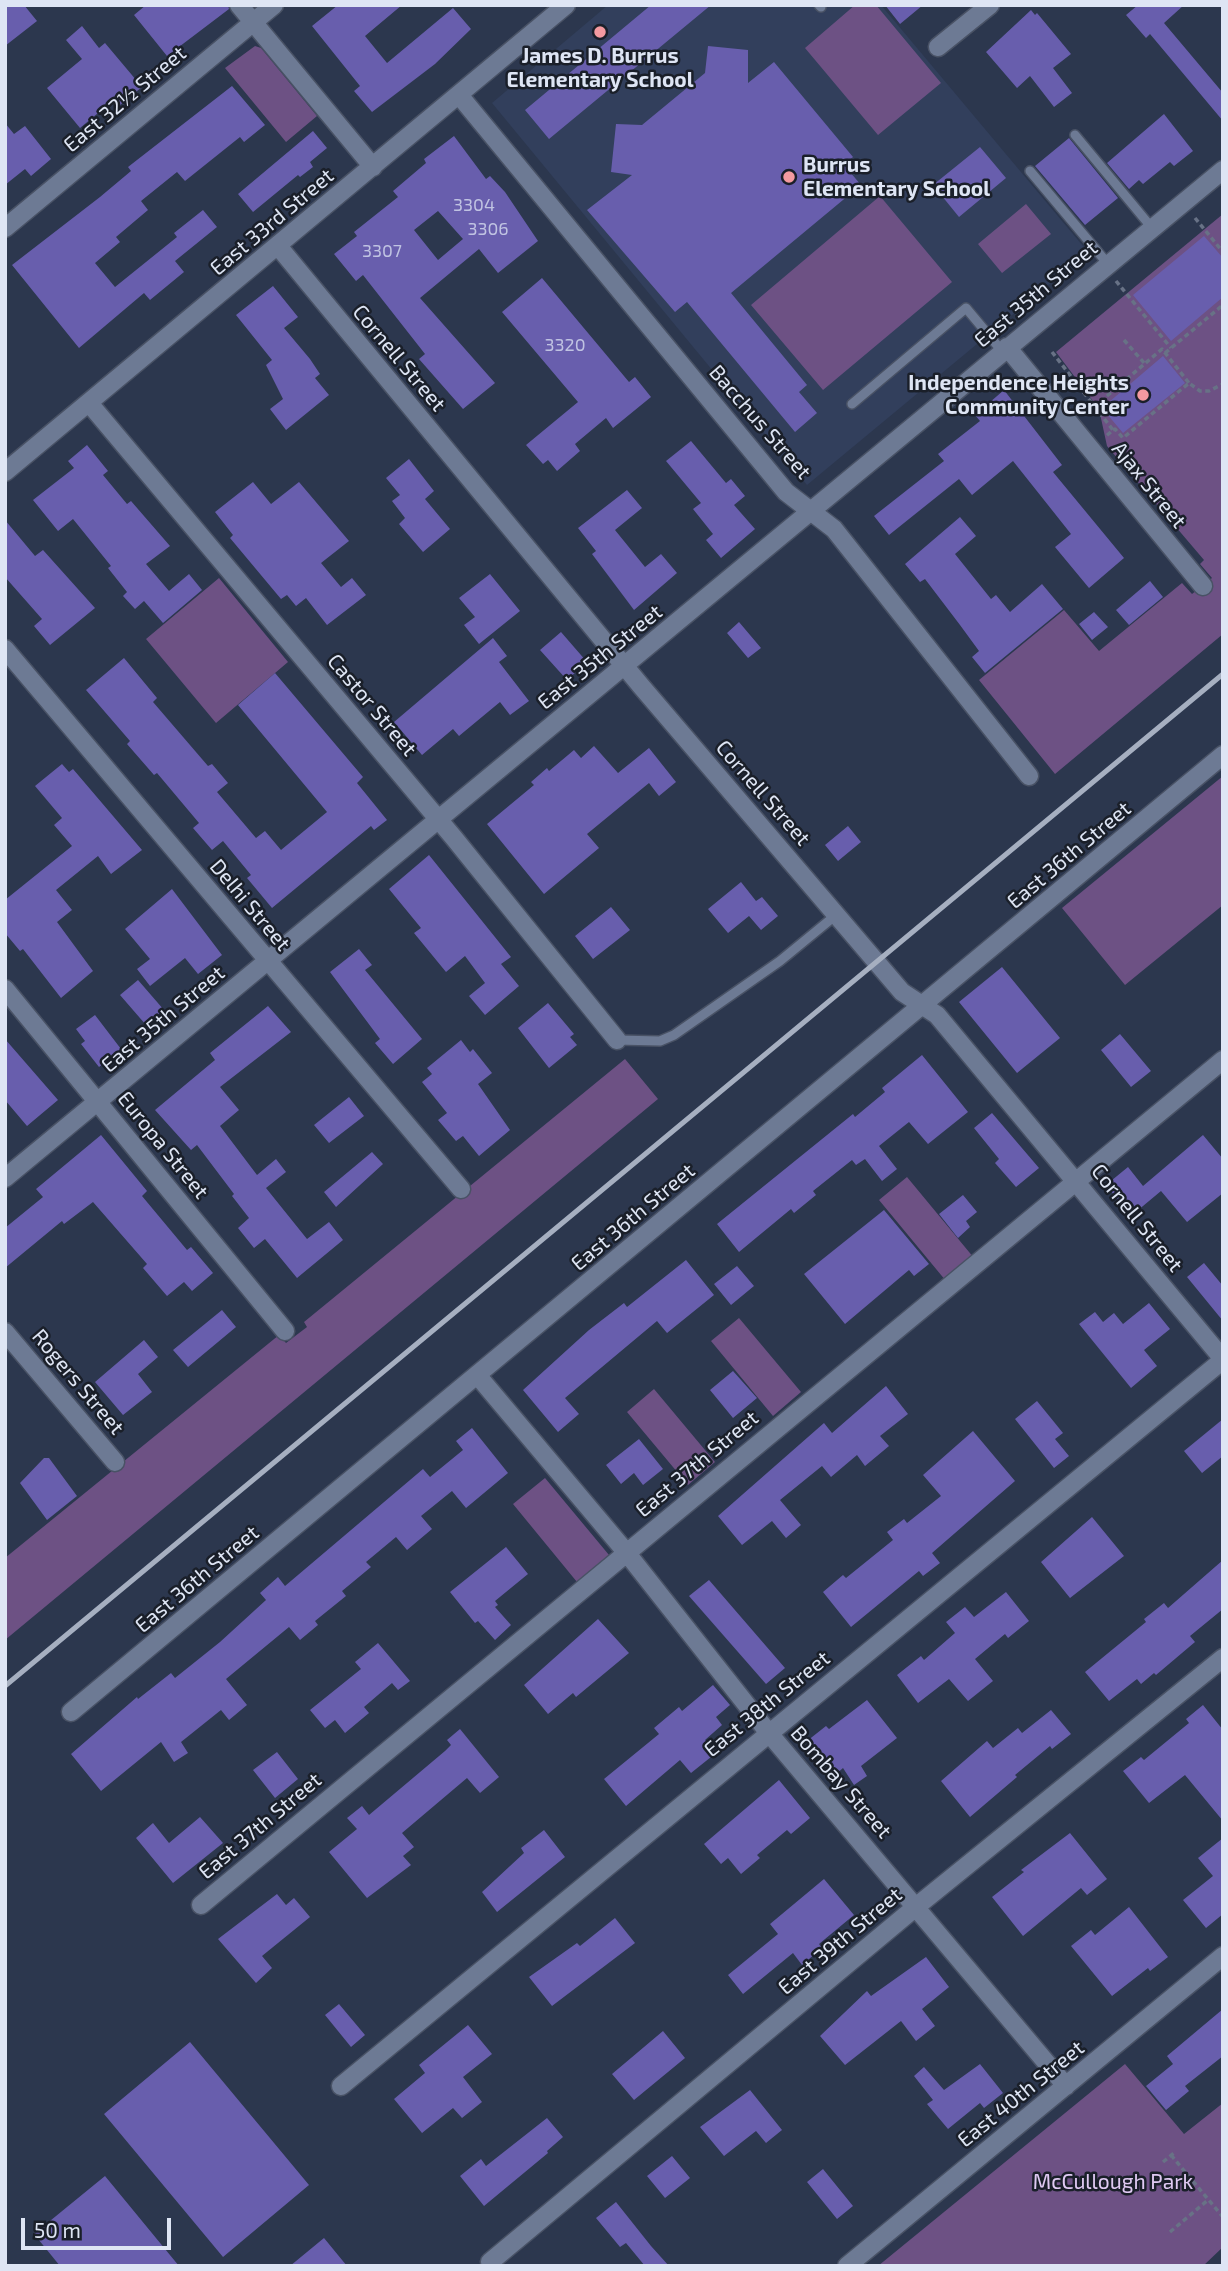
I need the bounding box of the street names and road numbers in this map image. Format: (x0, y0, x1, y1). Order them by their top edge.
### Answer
street label: East 32½ Street (59, 41, 191, 157)
street label: East 33rd Street (205, 163, 339, 281)
street label: East 35th Street (969, 235, 1103, 353)
street label: Cornell Street (347, 300, 451, 416)
street label: Bacchus Street (704, 360, 816, 484)
street label: Ajax Street (1106, 437, 1192, 533)
street label: East 35th Street (533, 599, 667, 715)
street label: Castor Street (322, 649, 422, 761)
street label: Cornell Street (710, 735, 816, 851)
street label: East 36th Street (1002, 796, 1136, 914)
street label: Delhi Street (204, 854, 296, 956)
street label: East 35th Street (96, 960, 230, 1078)
street label: Europa Street (112, 1086, 214, 1204)
street label: East 36th Street (566, 1158, 700, 1276)
street label: Cornell Street (1086, 1159, 1188, 1277)
street label: Rogers Street (27, 1324, 129, 1440)
street label: East 37th Street (631, 1405, 763, 1523)
street label: East 36th Street (130, 1520, 264, 1638)
street label: East 38th Street (699, 1646, 835, 1762)
street label: Bombay Street (785, 1721, 897, 1843)
street label: East 37th Street (194, 1767, 326, 1885)
street label: East 39th Street (773, 1882, 907, 2000)
street label: East 40th Street (953, 2035, 1089, 2153)

